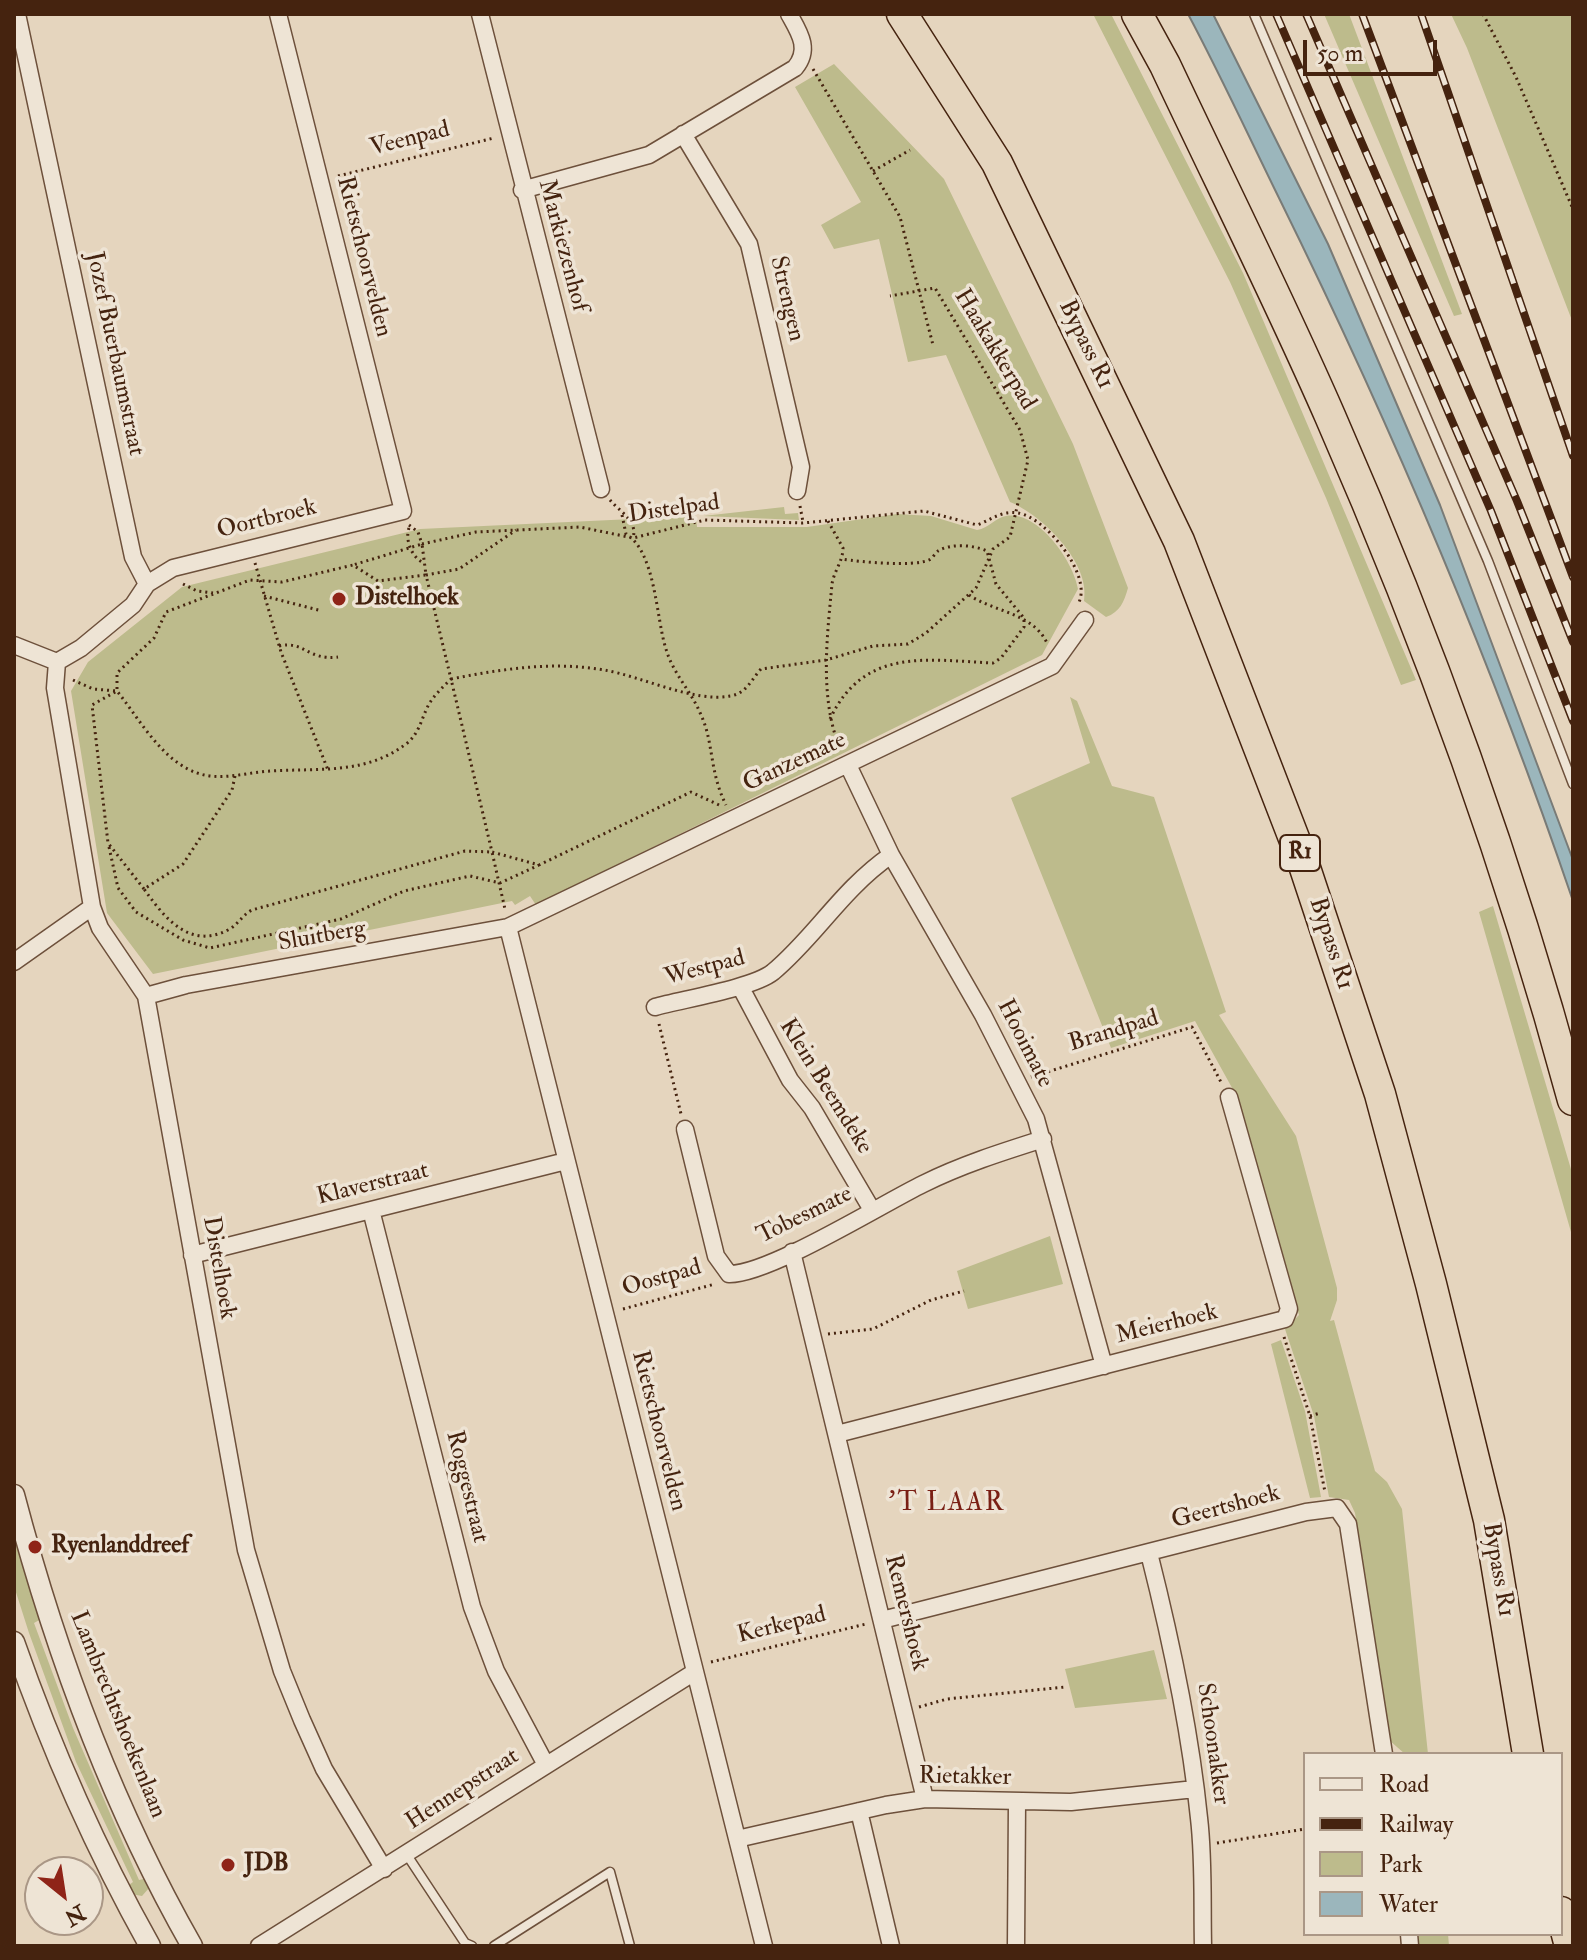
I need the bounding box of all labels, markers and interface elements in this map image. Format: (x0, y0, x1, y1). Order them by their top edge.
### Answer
scale bar (1307, 24, 1441, 74)
text: 50 m (1317, 38, 1363, 69)
street label: Veenpad (367, 116, 453, 164)
street label: Rietschoorvelden (329, 174, 397, 340)
street label: Markiezenhof (531, 177, 593, 315)
street label: Jozef Buerbaumstraat (78, 249, 150, 459)
street label: Strengen (762, 254, 810, 344)
street label: Haakakkerpad (947, 284, 1041, 416)
street label: Bypass R1 (1051, 296, 1119, 394)
street label: Distelpad (626, 489, 722, 531)
street label: Oortbroek (214, 494, 320, 546)
place label: Distelhoek (355, 585, 459, 613)
marker: Distelhoek (330, 590, 348, 608)
street label: Ganzemate (739, 727, 851, 799)
road number: R1 (1280, 835, 1320, 871)
street label: Bypass R1 (1302, 894, 1358, 994)
street label: Sluitberg (276, 915, 368, 959)
street label: Westpad (662, 944, 748, 994)
street label: Hooimate (990, 995, 1058, 1093)
street label: Brandpad (1066, 1005, 1162, 1059)
street label: Klein Beemdeke (772, 1014, 878, 1160)
street label: Klaverstraat (314, 1157, 432, 1213)
street label: Tobesmate (753, 1181, 857, 1251)
street label: Distelhoek (195, 1214, 241, 1322)
street label: Oostpad (619, 1254, 705, 1304)
street label: Meierhoek (1113, 1298, 1221, 1352)
street label: Rietschoorvelden (624, 1348, 692, 1514)
street label: Roggestraat (438, 1428, 494, 1546)
street label: Geertshoek (1169, 1480, 1283, 1536)
district label: ’T LAAR (889, 1488, 1005, 1520)
street label: Bypass R1 (1475, 1521, 1519, 1619)
place label: Ryenlanddreef (51, 1533, 189, 1561)
marker: Ryenlanddreef (26, 1538, 44, 1556)
street label: Remershoek (877, 1552, 933, 1674)
street label: Kerkepad (735, 1601, 829, 1651)
street label: Lambrechtshoekenlaan (62, 1607, 172, 1823)
street label: Schoonakker (1189, 1681, 1235, 1807)
street label: Hennepstraat (401, 1743, 525, 1837)
legend (1303, 1752, 1563, 1936)
street label: Rietakker (918, 1763, 1012, 1793)
text: Road (1379, 1769, 1429, 1800)
text: Railway (1379, 1809, 1453, 1840)
text: Park (1379, 1849, 1423, 1880)
place label: JDB (244, 1851, 289, 1879)
north arrow (24, 1856, 104, 1936)
marker: JDB (219, 1856, 237, 1874)
text: Water (1379, 1889, 1438, 1920)
text: N (59, 1898, 91, 1932)

